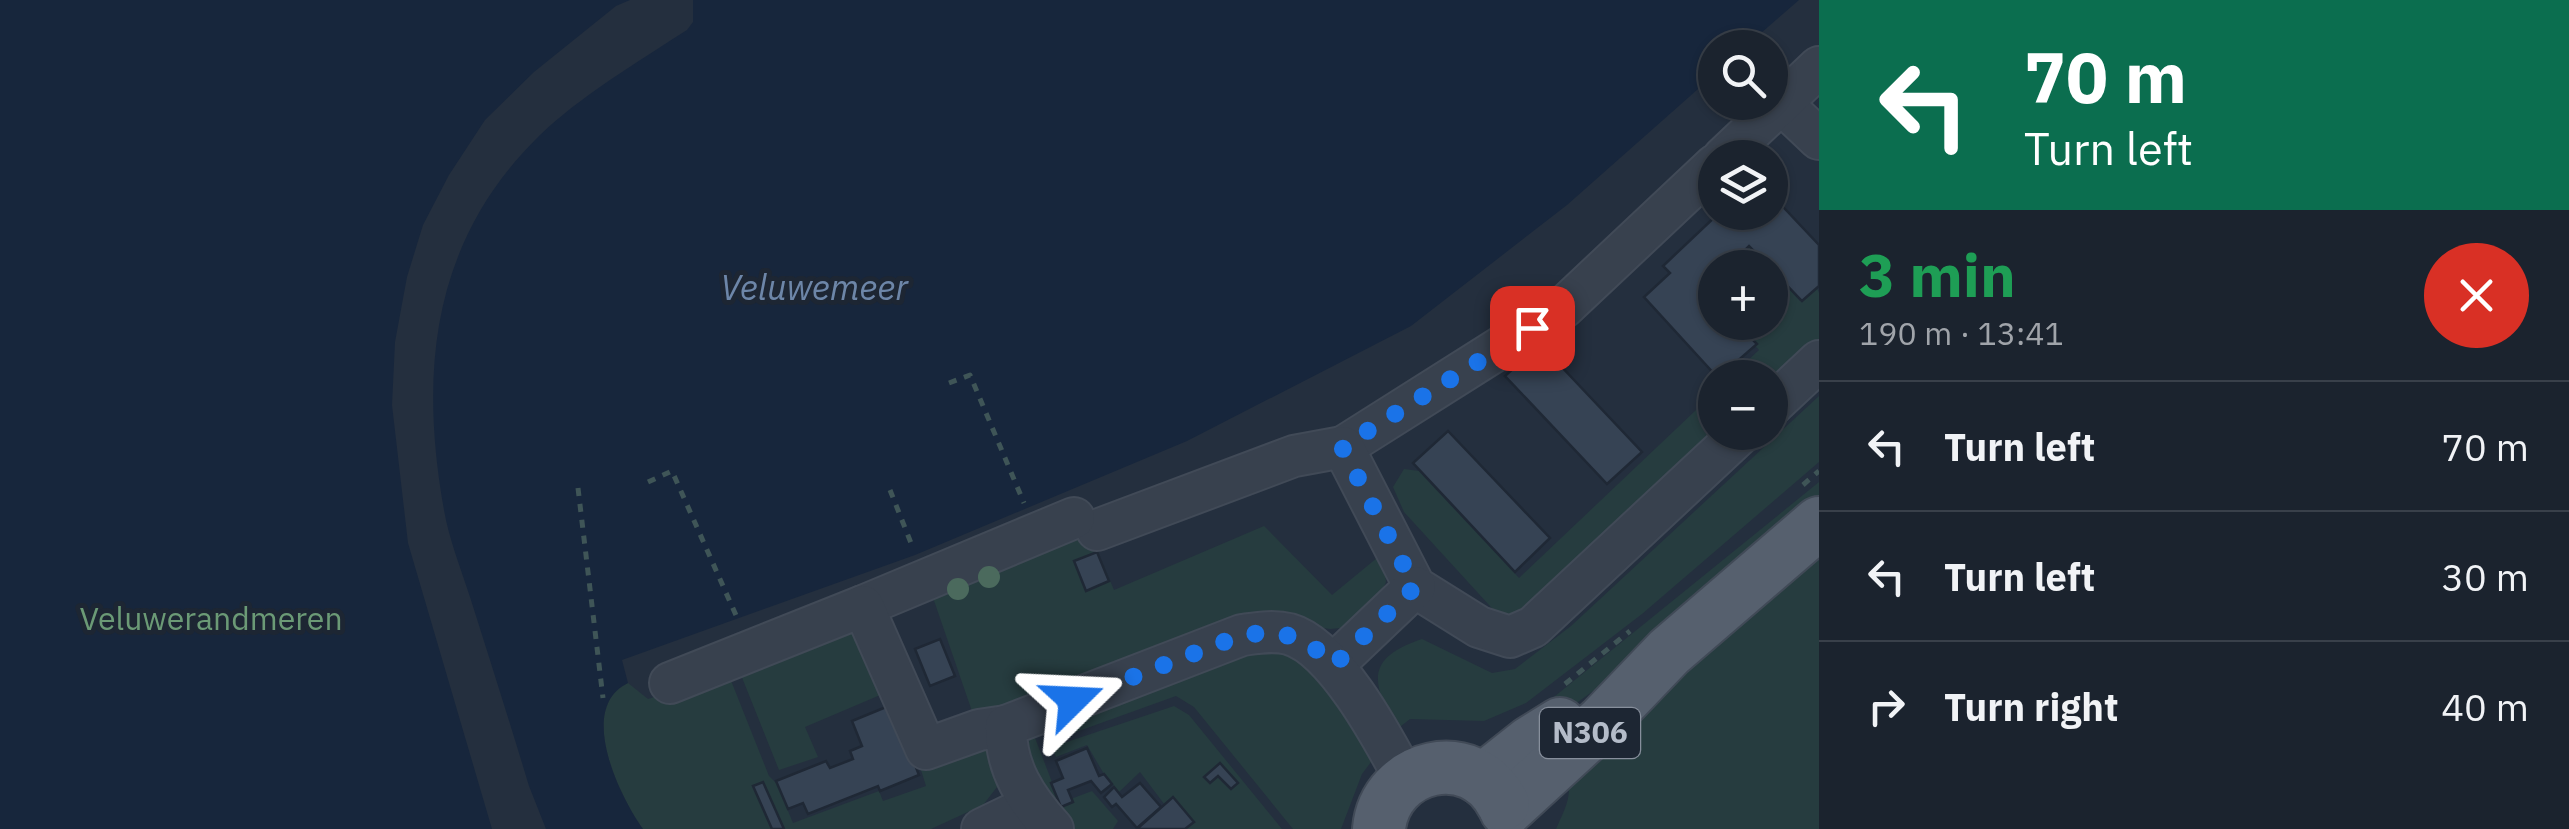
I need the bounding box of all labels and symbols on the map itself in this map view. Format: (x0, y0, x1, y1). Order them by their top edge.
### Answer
water label: Veluwemeer (720, 264, 909, 310)
pin (1490, 286, 1575, 371)
park label: Veluwerandmeren (79, 597, 343, 639)
position arrow (1021, 648, 1125, 752)
road number: N306 (1540, 708, 1640, 758)

